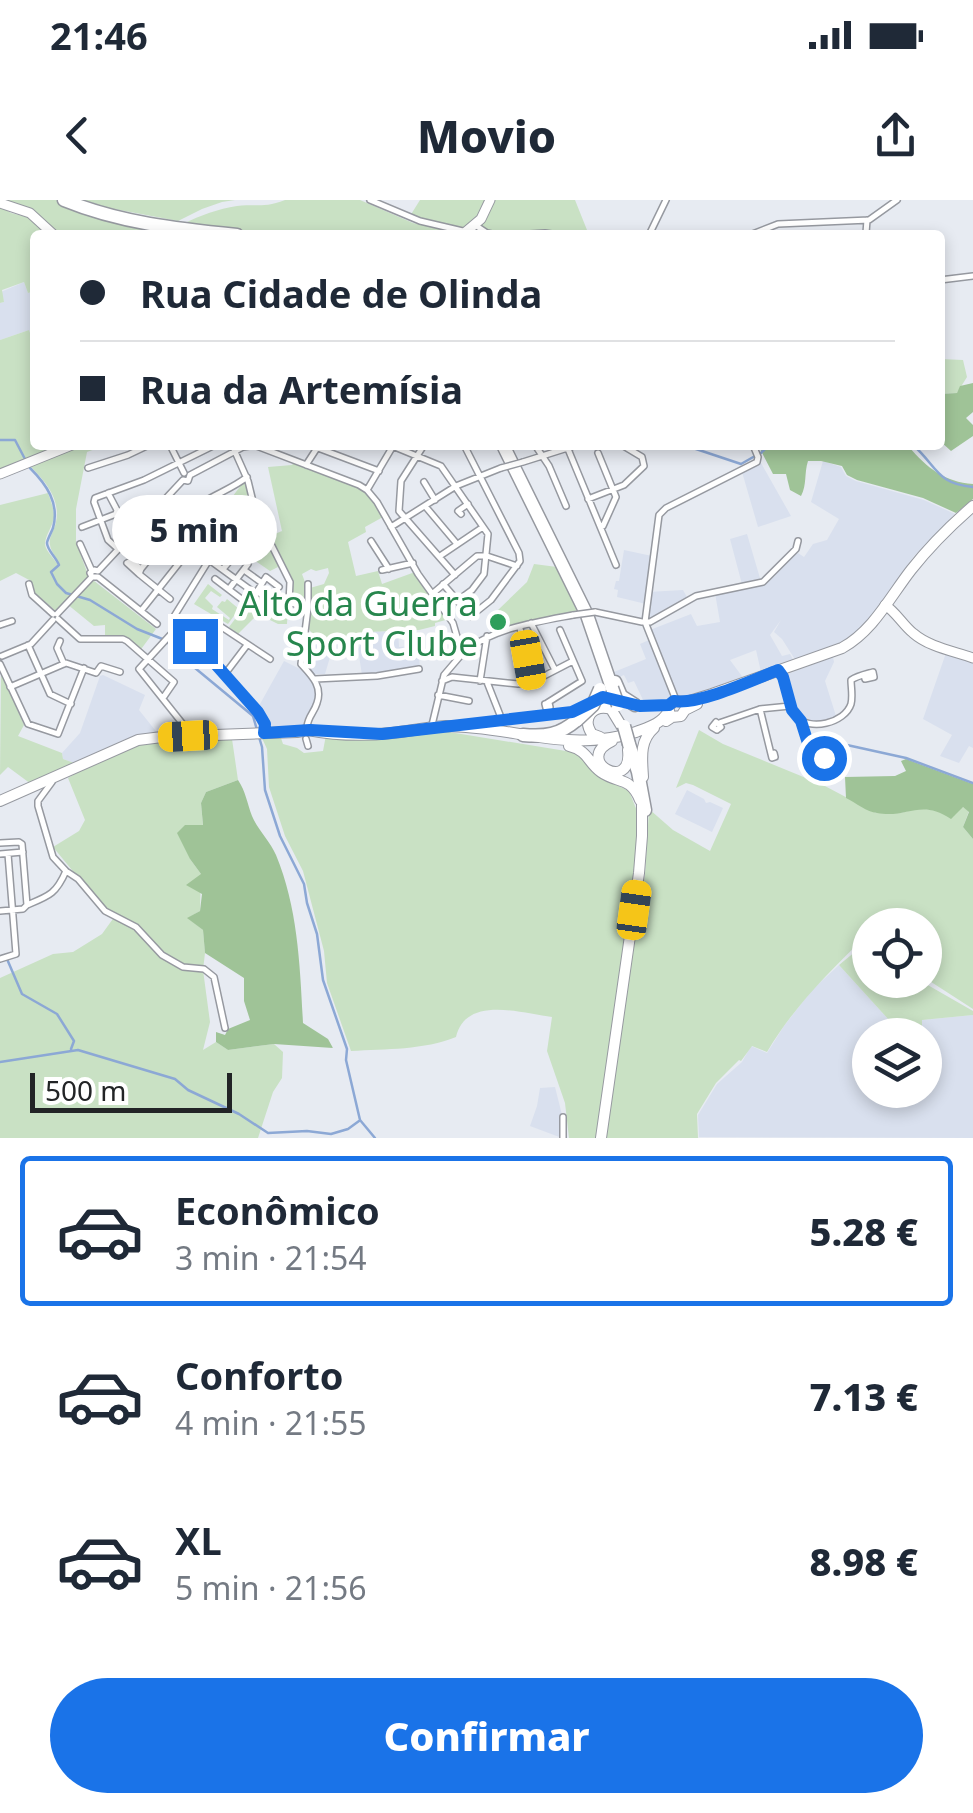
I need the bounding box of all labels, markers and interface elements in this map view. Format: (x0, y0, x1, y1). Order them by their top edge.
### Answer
text: 21:46 (50, 9, 148, 61)
text: Movio (417, 105, 556, 166)
icon: back (50, 108, 105, 163)
icon: share (868, 108, 923, 163)
text: Rua Cidade de Olinda (140, 267, 542, 319)
text: Rua da Artemísia (140, 363, 463, 415)
callout: 5 min (112, 496, 278, 566)
text: 5 min (150, 508, 239, 551)
place label: Alto da Guerra Sport Clube (239, 579, 478, 666)
marker: Alto da Guerra Sport Clube (487, 611, 509, 633)
route end (173, 619, 218, 664)
car (508, 628, 548, 692)
car (157, 719, 219, 753)
route start (802, 736, 847, 781)
car (615, 878, 653, 942)
map controls (852, 908, 942, 1108)
button: locate (852, 908, 942, 998)
button: layers (852, 1018, 942, 1108)
scale bar (30, 1068, 232, 1113)
text: 500 m (45, 1071, 127, 1109)
text: Econômico (175, 1184, 380, 1236)
icon: car (55, 1186, 145, 1276)
text: 5.28 € (809, 1205, 918, 1257)
text: 3 min · 21:54 (175, 1236, 367, 1279)
text: Conforto (175, 1349, 344, 1401)
icon: car (55, 1351, 145, 1441)
text: 7.13 € (809, 1370, 918, 1422)
text: 4 min · 21:55 (175, 1401, 367, 1444)
text: XL (175, 1514, 222, 1566)
icon: car (55, 1516, 145, 1606)
text: 8.98 € (809, 1535, 918, 1587)
text: 5 min · 21:56 (175, 1566, 367, 1609)
button: Confirmar (50, 1678, 923, 1793)

